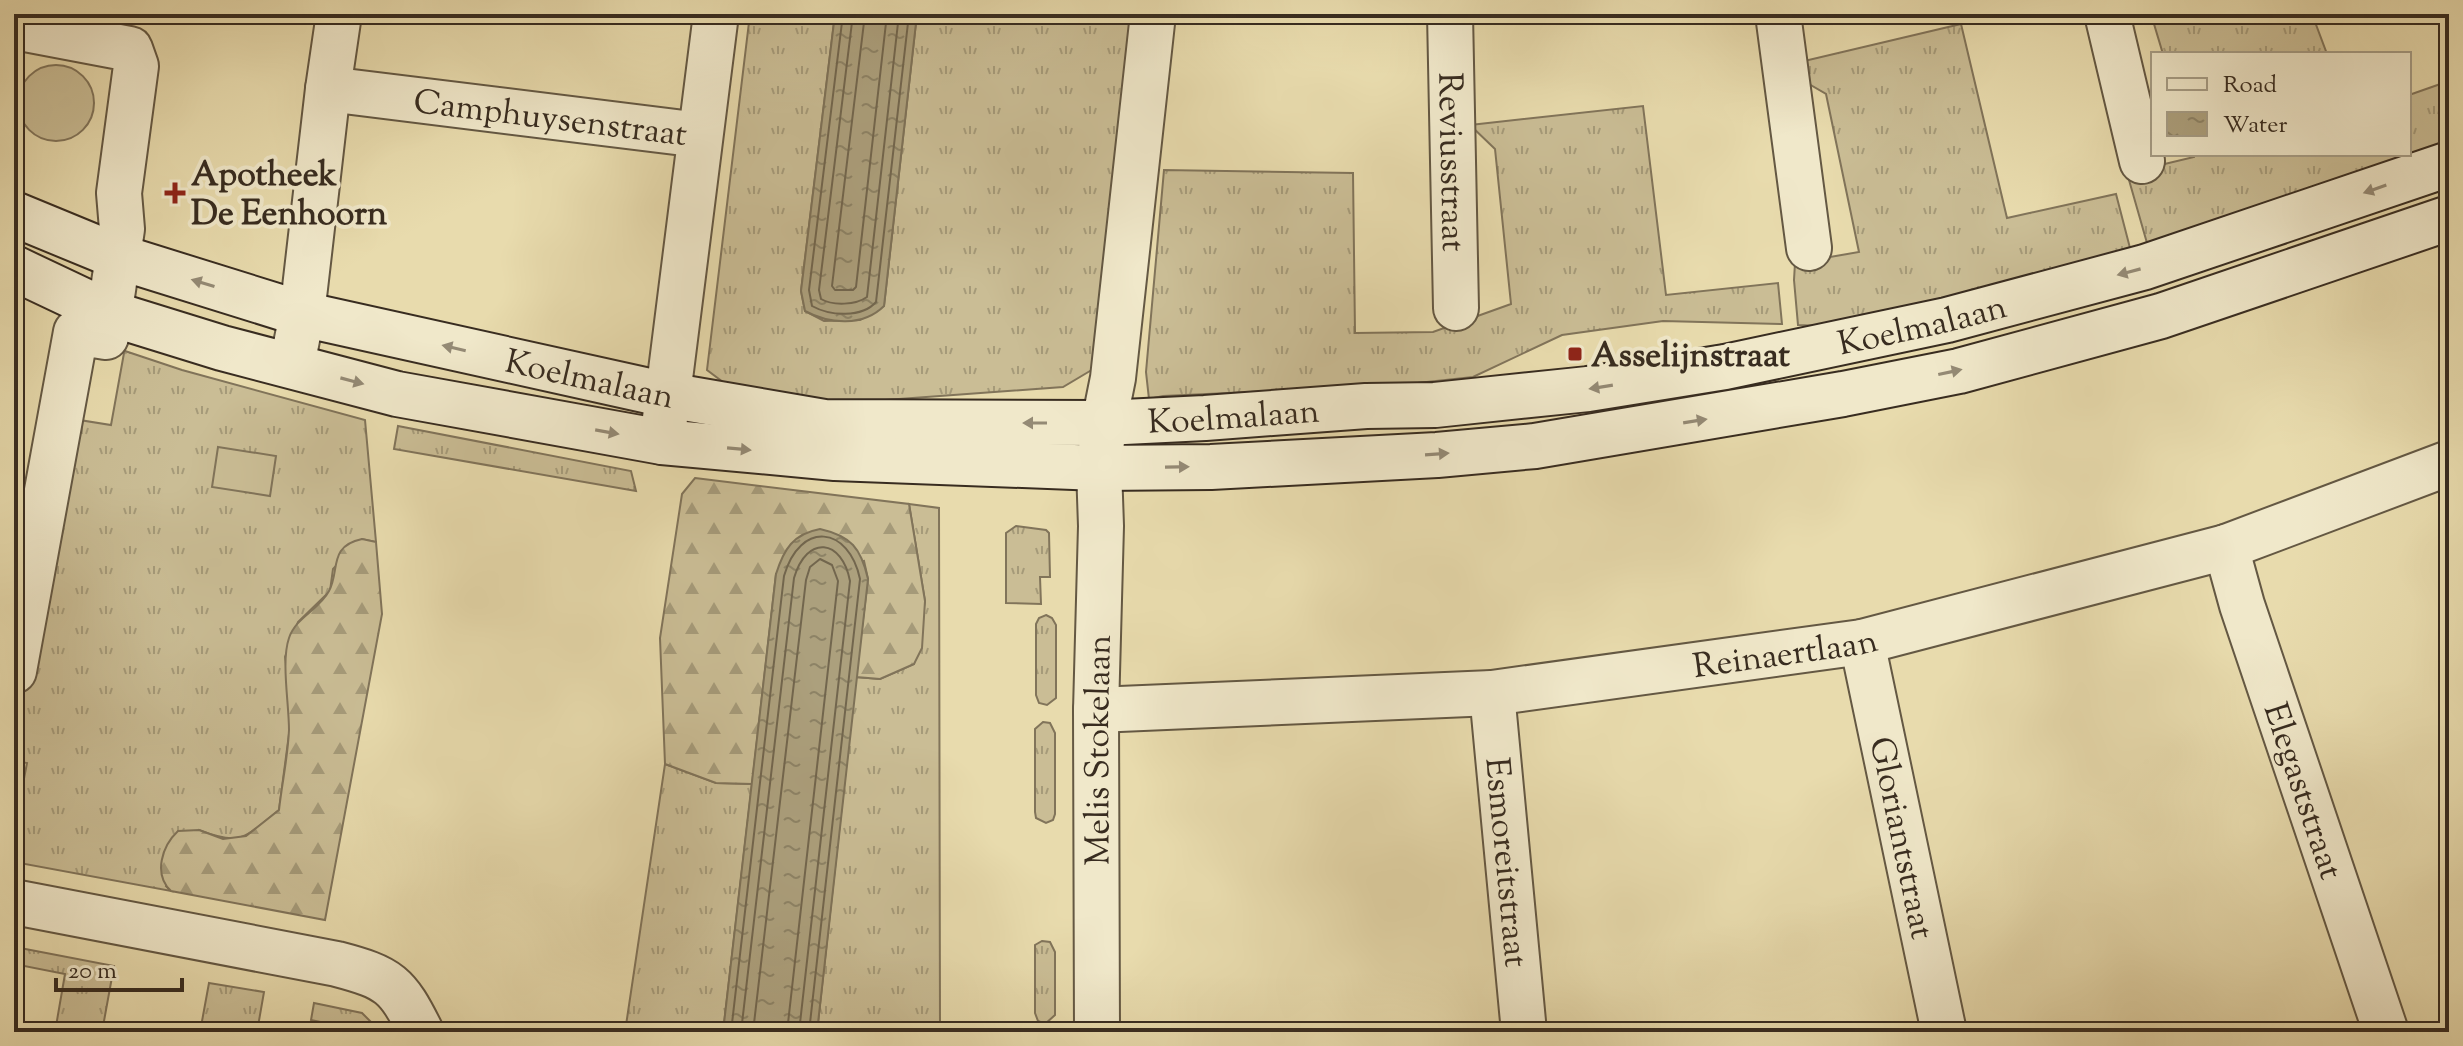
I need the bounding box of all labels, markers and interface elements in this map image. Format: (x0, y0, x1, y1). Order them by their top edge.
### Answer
legend (2151, 52, 2411, 156)
text: Road (2223, 69, 2277, 103)
street label: Reviusstraat (1423, 72, 1476, 253)
street label: Camphuysenstraat (411, 79, 690, 161)
text: Water (2223, 109, 2287, 143)
place label: Apotheek De Eenhoorn (191, 152, 387, 240)
marker: Apotheek De Eenhoorn (166, 184, 184, 202)
one-way arrow (2363, 184, 2387, 196)
one-way arrow (2116, 266, 2141, 278)
one-way arrow (190, 276, 214, 289)
street label: Koelmalaan (1834, 284, 2013, 370)
place label: Asselijnstraat (1591, 333, 1790, 382)
street label: Koelmalaan (500, 339, 678, 424)
one-way arrow (442, 341, 467, 354)
marker: Asselijnstraat (1566, 345, 1584, 363)
one-way arrow (1938, 365, 1963, 378)
one-way arrow (340, 376, 365, 388)
one-way arrow (1589, 381, 1614, 394)
street label: Koelmalaan (1147, 389, 1321, 449)
one-way arrow (1683, 414, 1708, 427)
one-way arrow (1022, 416, 1047, 429)
one-way arrow (595, 426, 620, 438)
one-way arrow (727, 443, 752, 456)
one-way arrow (1425, 448, 1450, 461)
one-way arrow (1165, 461, 1190, 473)
street label: Reinaertlaan (1690, 618, 1883, 693)
street label: Melis Stokelaan (1075, 634, 1126, 866)
street label: Elegaststraat (2249, 697, 2354, 887)
street label: Gloriantstraat (1855, 733, 1945, 944)
street label: Esmoreitstraat (1470, 755, 1539, 970)
scale bar (56, 942, 182, 992)
text: 20 m (68, 955, 117, 989)

